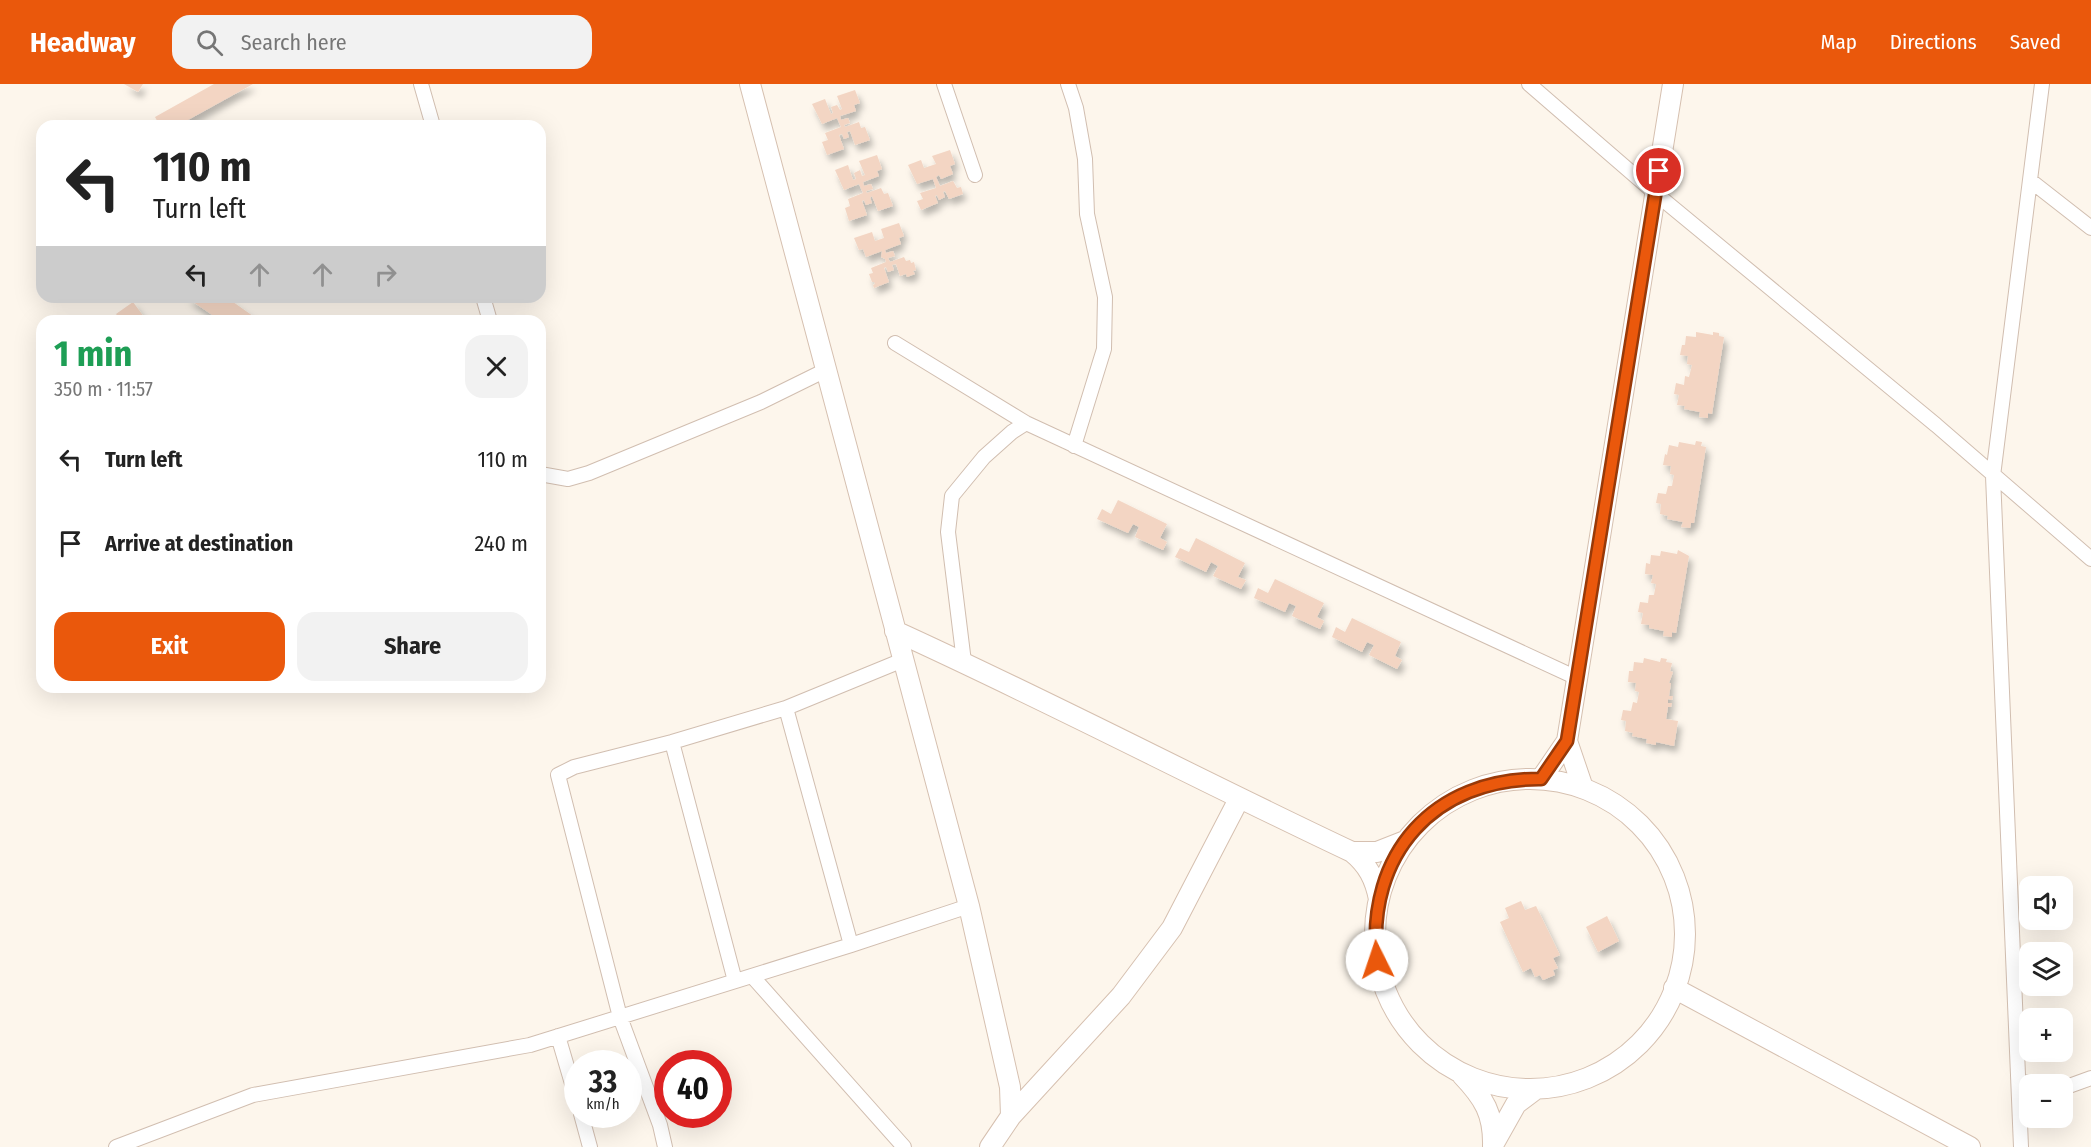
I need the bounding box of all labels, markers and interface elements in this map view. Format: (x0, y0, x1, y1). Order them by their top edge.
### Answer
search box (172, 15, 592, 69)
text: Headway (30, 26, 136, 59)
icon: search (193, 26, 226, 59)
text: Search here (241, 29, 347, 56)
text: Map (1820, 29, 1857, 55)
text: Directions (1890, 29, 1977, 55)
text: Saved (2010, 29, 2061, 55)
text: 110 m (153, 142, 252, 192)
icon: left (54, 144, 132, 222)
pin (1633, 145, 1684, 196)
icon: arrive (1642, 154, 1675, 187)
text: Turn left (153, 193, 246, 225)
icon: left (180, 258, 213, 291)
icon: ahead (243, 258, 276, 291)
icon: ahead (306, 258, 339, 291)
icon: right (369, 258, 402, 291)
text: 1 min (54, 332, 132, 376)
button: close (465, 335, 528, 398)
text: 350 m · 11:57 (54, 377, 153, 401)
icon: left (54, 443, 87, 476)
text: Turn left (105, 446, 183, 473)
text: 110 m (478, 446, 528, 473)
icon: arrive (54, 527, 87, 560)
text: Arrive at destination (105, 530, 293, 557)
text: 240 m (475, 530, 528, 557)
button: Exit (54, 612, 285, 681)
button: Share (297, 612, 528, 681)
map controls (2019, 876, 2073, 1128)
button: sound (2019, 876, 2073, 930)
position arrow (1345, 928, 1409, 992)
button: layers (2019, 942, 2073, 996)
button: + (2019, 1008, 2073, 1062)
speed limit sign: 40 (654, 1050, 732, 1128)
text: 33 (589, 1064, 617, 1100)
button: − (2019, 1074, 2073, 1128)
text: km/h (586, 1095, 620, 1113)

